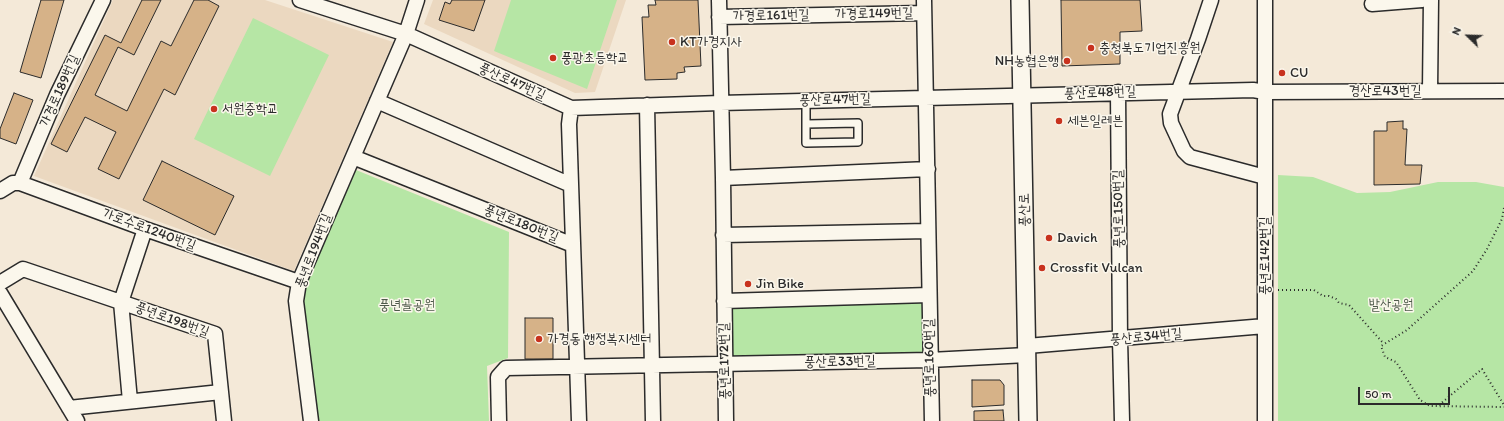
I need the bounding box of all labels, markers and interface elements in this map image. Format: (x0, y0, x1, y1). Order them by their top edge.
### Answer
street label: 가경로149번길 (835, 5, 913, 23)
street label: 가경로161번길 (732, 7, 810, 25)
north arrow (1448, 16, 1488, 56)
text: N (1449, 25, 1464, 37)
place label: KT가경지사 (680, 34, 742, 50)
marker: KT가경지사 (667, 37, 677, 47)
place label: 충청북도기업진흥원 (1099, 40, 1200, 56)
marker: 충청북도기업진흥원 (1086, 43, 1096, 53)
place label: 풍광초등학교 (561, 50, 629, 66)
street label: 가경로189번길 (37, 52, 83, 130)
marker: 풍광초등학교 (548, 53, 558, 63)
place label: NH농협은행 (995, 53, 1059, 69)
marker: NH농협은행 (1062, 56, 1072, 66)
street label: 풍산로47번길 (476, 60, 548, 104)
place label: CU (1290, 65, 1308, 81)
marker: CU (1277, 68, 1287, 78)
street label: 풍산로48번길 (1064, 83, 1136, 103)
street label: 경산로43번길 (1349, 83, 1421, 99)
street label: 풍산로47번길 (799, 91, 871, 109)
place label: 서원중학교 (222, 101, 278, 117)
marker: 서원중학교 (209, 104, 219, 114)
place label: 세븐일레븐 (1067, 113, 1123, 129)
marker: 세븐일레븐 (1054, 116, 1064, 126)
street label: 풍년로150번길 (1110, 169, 1128, 249)
street label: 풍산로 (1016, 193, 1034, 227)
street label: 풍년로180번길 (481, 201, 561, 247)
street label: 가로수로1240번길 (100, 205, 198, 255)
street label: 풍년로194번길 (292, 211, 336, 291)
street label: 풍년로142번길 (1257, 217, 1273, 295)
place label: Davich (1057, 230, 1097, 246)
marker: Davich (1044, 233, 1054, 243)
place label: Crossfit Vulcan (1050, 260, 1143, 276)
marker: Crossfit Vulcan (1037, 263, 1047, 273)
place label: Jin Bike (756, 276, 804, 292)
marker: Jin Bike (743, 279, 753, 289)
park label: 풍년골공원 (379, 297, 435, 313)
park label: 발산공원 (1368, 297, 1414, 313)
street label: 풍년로198번길 (133, 299, 211, 341)
street label: 풍년로160번길 (921, 318, 939, 398)
street label: 풍년로172번길 (716, 322, 734, 400)
street label: 풍산로34번길 (1109, 325, 1183, 349)
place label: 가경동 행정복지센터 (547, 331, 652, 347)
marker: 가경동 행정복지센터 (534, 334, 544, 344)
street label: 풍산로33번길 (804, 353, 876, 371)
scale bar (1360, 379, 1452, 405)
text: 50 m (1365, 387, 1391, 401)

